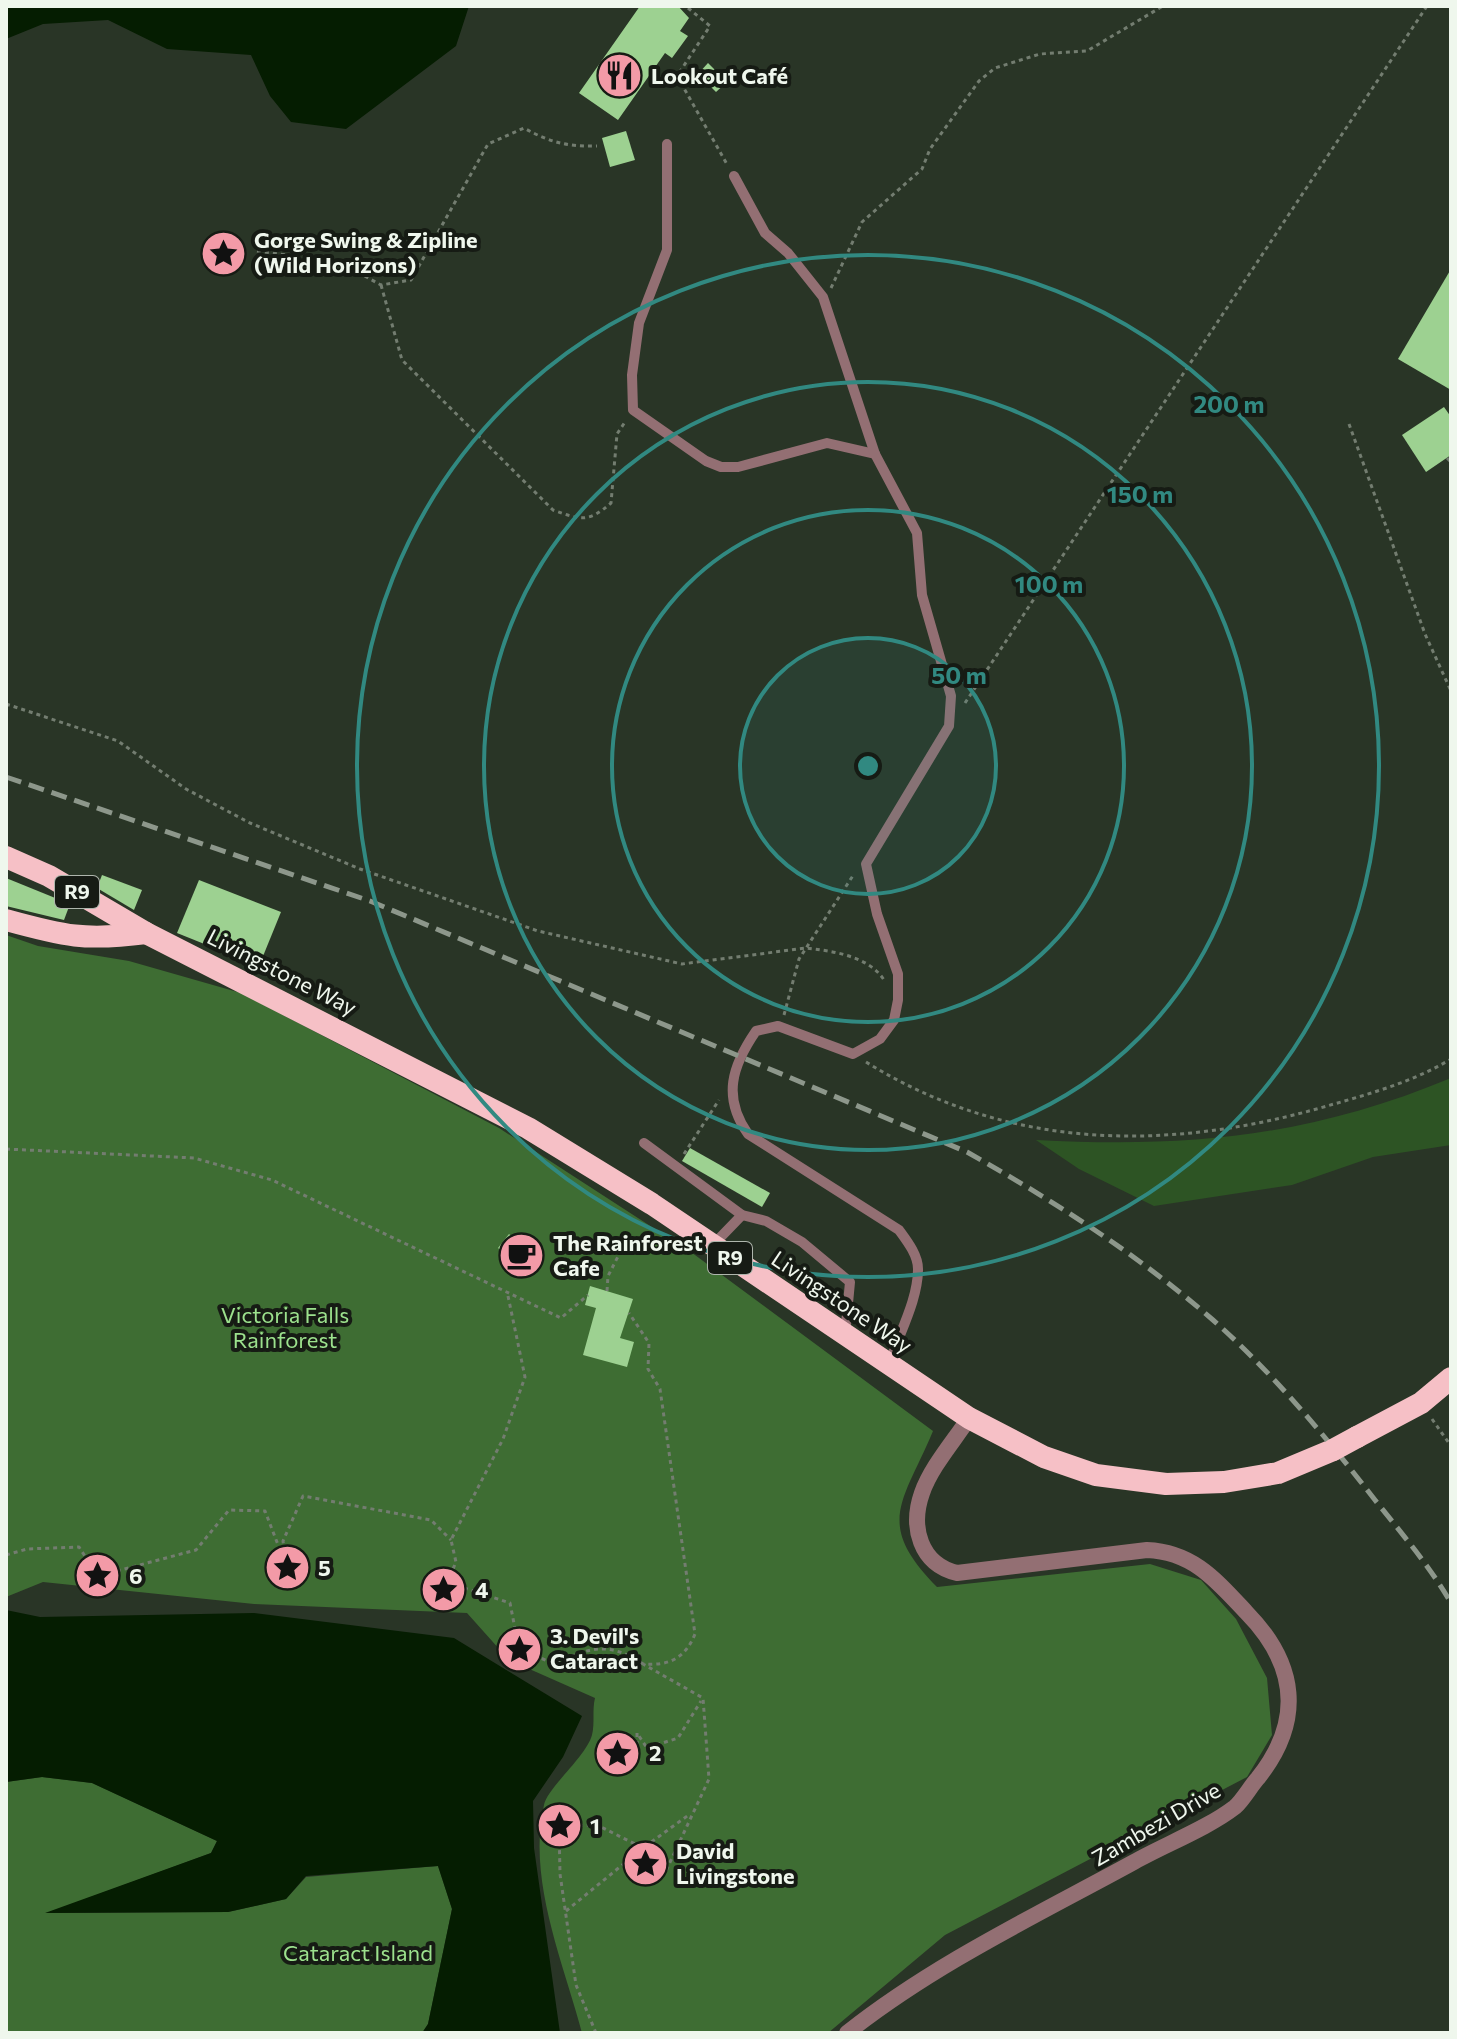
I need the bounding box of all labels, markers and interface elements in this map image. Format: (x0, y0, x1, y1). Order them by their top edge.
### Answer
restaurant icon: Lookout Café (596, 52, 644, 100)
place label: Lookout Café (651, 62, 788, 89)
place label: Gorge Swing & Zipline (Wild Horizons) (254, 226, 478, 278)
place icon: Gorge Swing & Zipline (Wild Horizons) (199, 229, 247, 277)
text: 200 m (1194, 389, 1264, 418)
text: 150 m (1107, 479, 1173, 508)
text: 100 m (1015, 569, 1083, 598)
text: 50 m (931, 660, 987, 689)
centre of rings (854, 752, 882, 780)
road number: R9 (55, 876, 99, 908)
street label: Livingstone Way (203, 922, 361, 1021)
place label: The Rainforest Cafe (553, 1229, 703, 1281)
cafe icon: The Rainforest Cafe (498, 1232, 546, 1280)
road number: R9 (708, 1242, 752, 1274)
street label: Livingstone Way (767, 1245, 918, 1359)
park label: Victoria Falls Rainforest (221, 1301, 349, 1353)
place icon: 5 (263, 1544, 311, 1592)
place icon: 6 (74, 1552, 122, 1600)
place label: 5 (318, 1554, 331, 1581)
place label: 6 (129, 1562, 143, 1589)
place icon: 4 (420, 1566, 468, 1614)
place label: 4 (475, 1576, 489, 1603)
place label: 3. Devil's Cataract (550, 1622, 639, 1674)
place icon: 3. Devil's Cataract (495, 1625, 543, 1673)
place icon: 2 (594, 1729, 642, 1777)
place label: 2 (649, 1739, 662, 1766)
street label: Zambezi Drive (1087, 1776, 1225, 1871)
place icon: 1 (535, 1802, 583, 1850)
place label: 1 (590, 1812, 600, 1839)
place label: David Livingstone (676, 1837, 795, 1889)
place icon: David Livingstone (621, 1840, 669, 1888)
park label: Cataract Island (283, 1939, 433, 1966)

